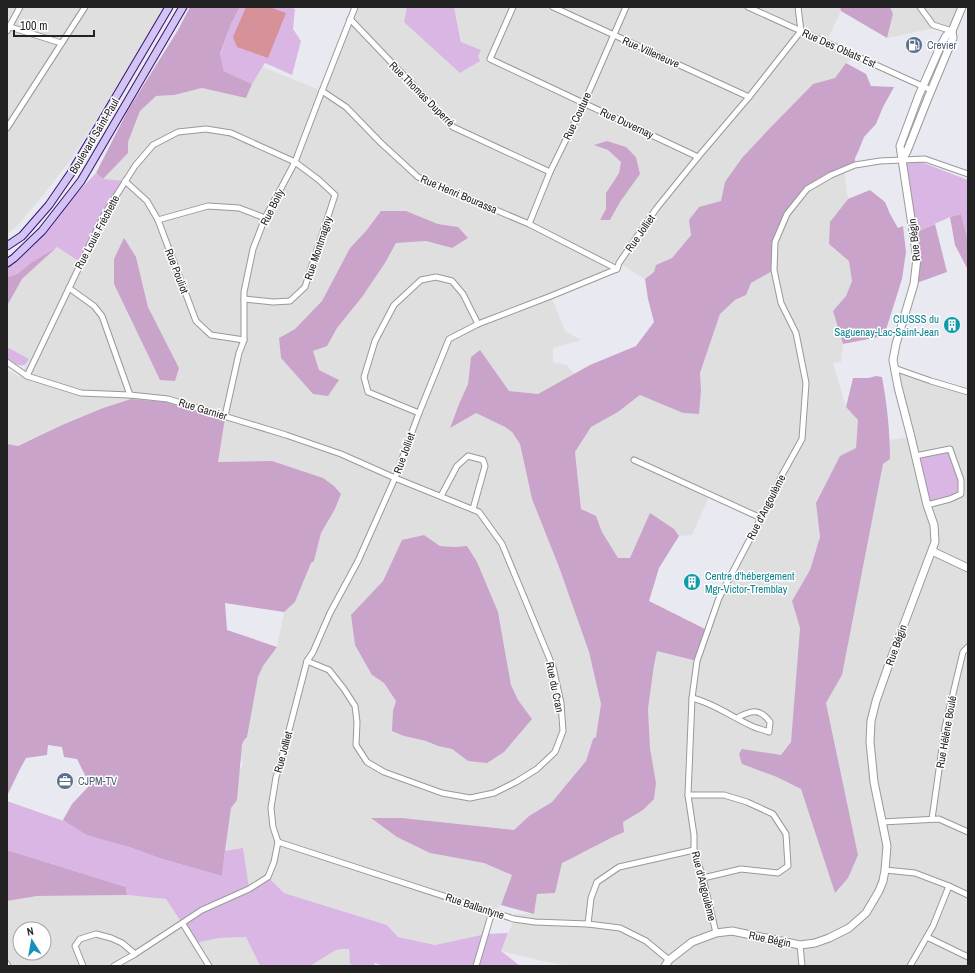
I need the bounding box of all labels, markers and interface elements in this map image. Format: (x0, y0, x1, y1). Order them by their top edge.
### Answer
scale bar (14, 12, 94, 38)
text: 100 m (20, 18, 47, 34)
street label: Rue Des Oblats Est (800, 25, 878, 71)
street label: Rue Villeneuve (620, 33, 682, 71)
fuel station icon: Crevier (904, 35, 924, 55)
place label: Crevier (927, 38, 957, 52)
street label: Rue Thomas Duperré (386, 58, 458, 130)
street label: Rue Couture (560, 90, 594, 142)
street label: Boulevard Saint-Paul (66, 96, 122, 176)
street label: Rue Duvernay (598, 104, 657, 142)
street label: Rue Henri Bourassa (419, 172, 499, 216)
street label: Rue Boily (257, 186, 287, 228)
street label: Rue Louis Fréchette (72, 193, 122, 271)
street label: Rue Jolliet (622, 211, 658, 254)
street label: Rue Montmagny (301, 214, 335, 282)
street label: Rue Bégin (905, 218, 923, 262)
street label: Rue Pouliot (162, 246, 192, 296)
place label: CIUSSS du Saguenay-Lac-Saint-Jean (834, 312, 939, 339)
building icon: CIUSSS du Saguenay-Lac-Saint-Jean (942, 315, 962, 335)
street label: Rue Garnier (177, 395, 229, 423)
street label: Rue Jolliet (390, 430, 418, 475)
street label: Rue d'Angoulème (744, 472, 788, 542)
place label: Centre d'hébergement Mgr-Victor-Tremblay (705, 569, 795, 596)
building icon: Centre d'hébergement Mgr-Victor-Tremblay (682, 572, 702, 592)
street label: Rue Bégin (882, 623, 910, 667)
street label: Rue du Cran (543, 661, 567, 713)
street label: Rue Hélène Boulé (933, 695, 959, 769)
street label: Rue Jolliet (271, 729, 295, 774)
office icon: CJPM-TV (55, 771, 75, 791)
place label: CJPM-TV (78, 774, 117, 788)
street label: Rue d'Angoulème (689, 850, 719, 922)
street label: Rue Ballantyne (444, 890, 506, 922)
north arrow (12, 921, 52, 961)
text: N (26, 924, 35, 939)
street label: Rue Bégin (748, 928, 792, 950)

